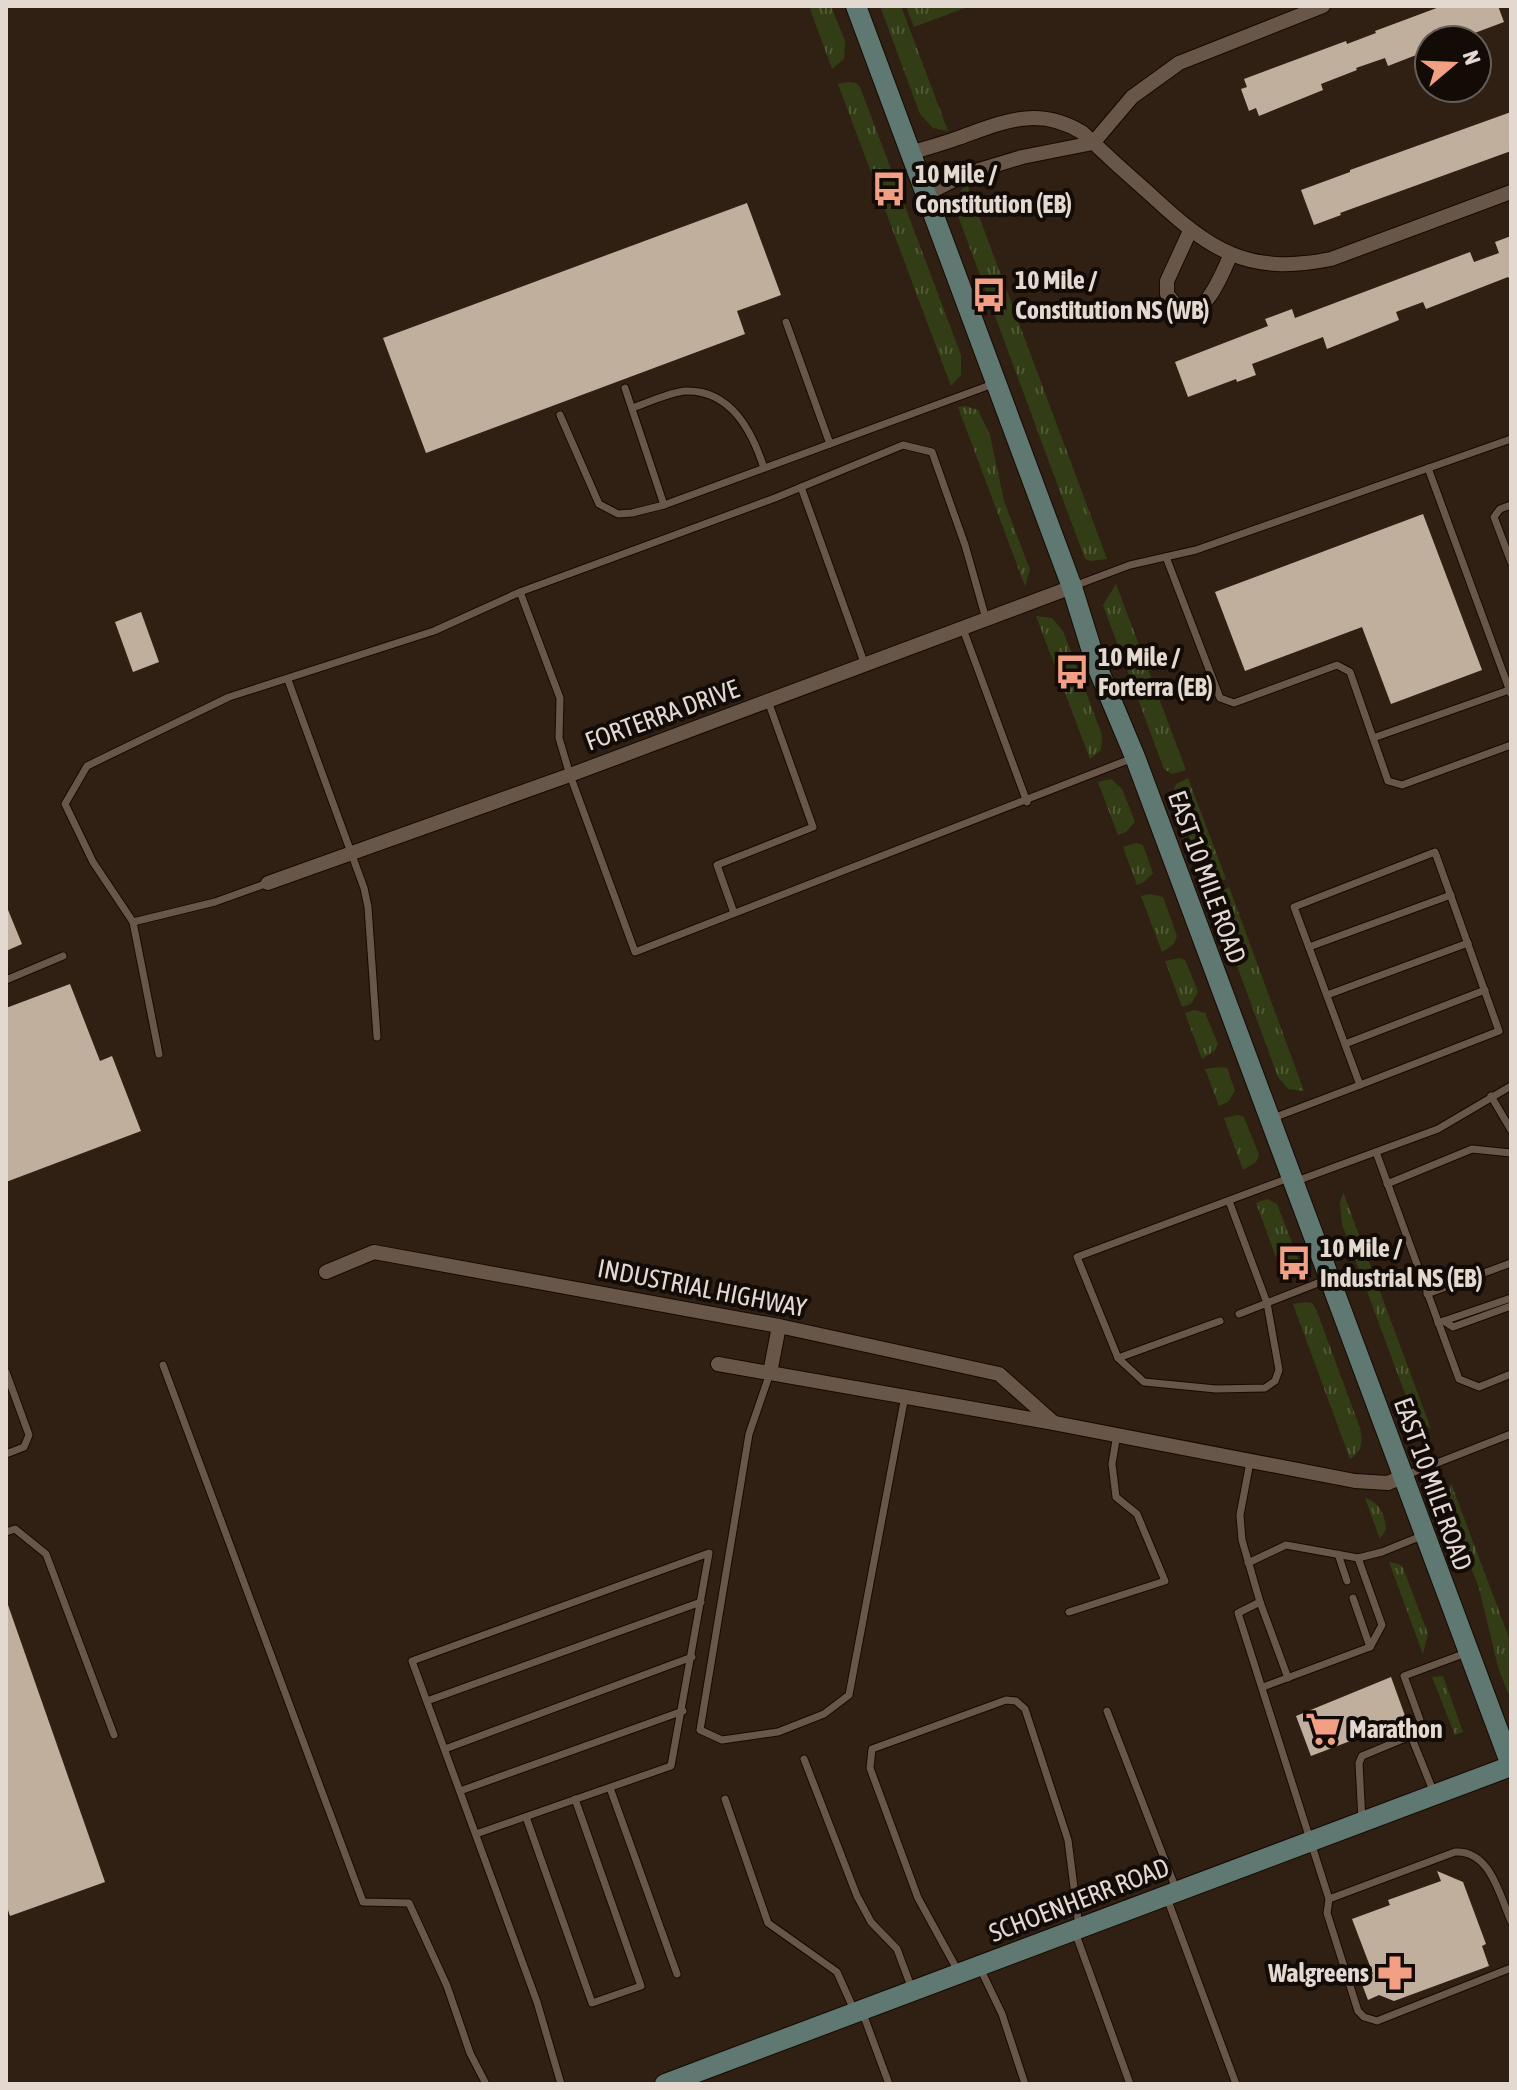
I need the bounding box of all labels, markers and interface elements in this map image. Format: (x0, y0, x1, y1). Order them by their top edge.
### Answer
north arrow (1413, 24, 1493, 104)
text: N (1458, 47, 1486, 68)
place label: 10 Mile / Constitution (EB) (915, 159, 1072, 219)
bus stop icon: 10 Mile / Constitution (EB) (870, 170, 908, 208)
place label: 10 Mile / Constitution NS (WB) (1015, 265, 1210, 325)
bus stop icon: 10 Mile / Constitution NS (WB) (970, 276, 1008, 314)
place label: 10 Mile / Forterra (EB) (1098, 642, 1213, 702)
bus stop icon: 10 Mile / Forterra (EB) (1053, 653, 1091, 691)
street label: FORTERRA DRIVE (581, 673, 743, 757)
street label: EAST 10 MILE ROAD (1162, 786, 1252, 968)
place label: 10 Mile / Industrial NS (EB) (1320, 1233, 1483, 1293)
bus stop icon: 10 Mile / Industrial NS (EB) (1275, 1244, 1313, 1282)
street label: INDUSTRIAL HIGHWAY (595, 1253, 809, 1323)
street label: EAST 10 MILE ROAD (1388, 1393, 1478, 1575)
supermarket icon: Marathon (1304, 1710, 1342, 1748)
place label: Marathon (1349, 1714, 1443, 1744)
street label: SCHOENHERR ROAD (985, 1852, 1173, 1948)
pharmacy icon: Walgreens (1376, 1954, 1414, 1992)
place label: Walgreens (1267, 1958, 1369, 1988)

